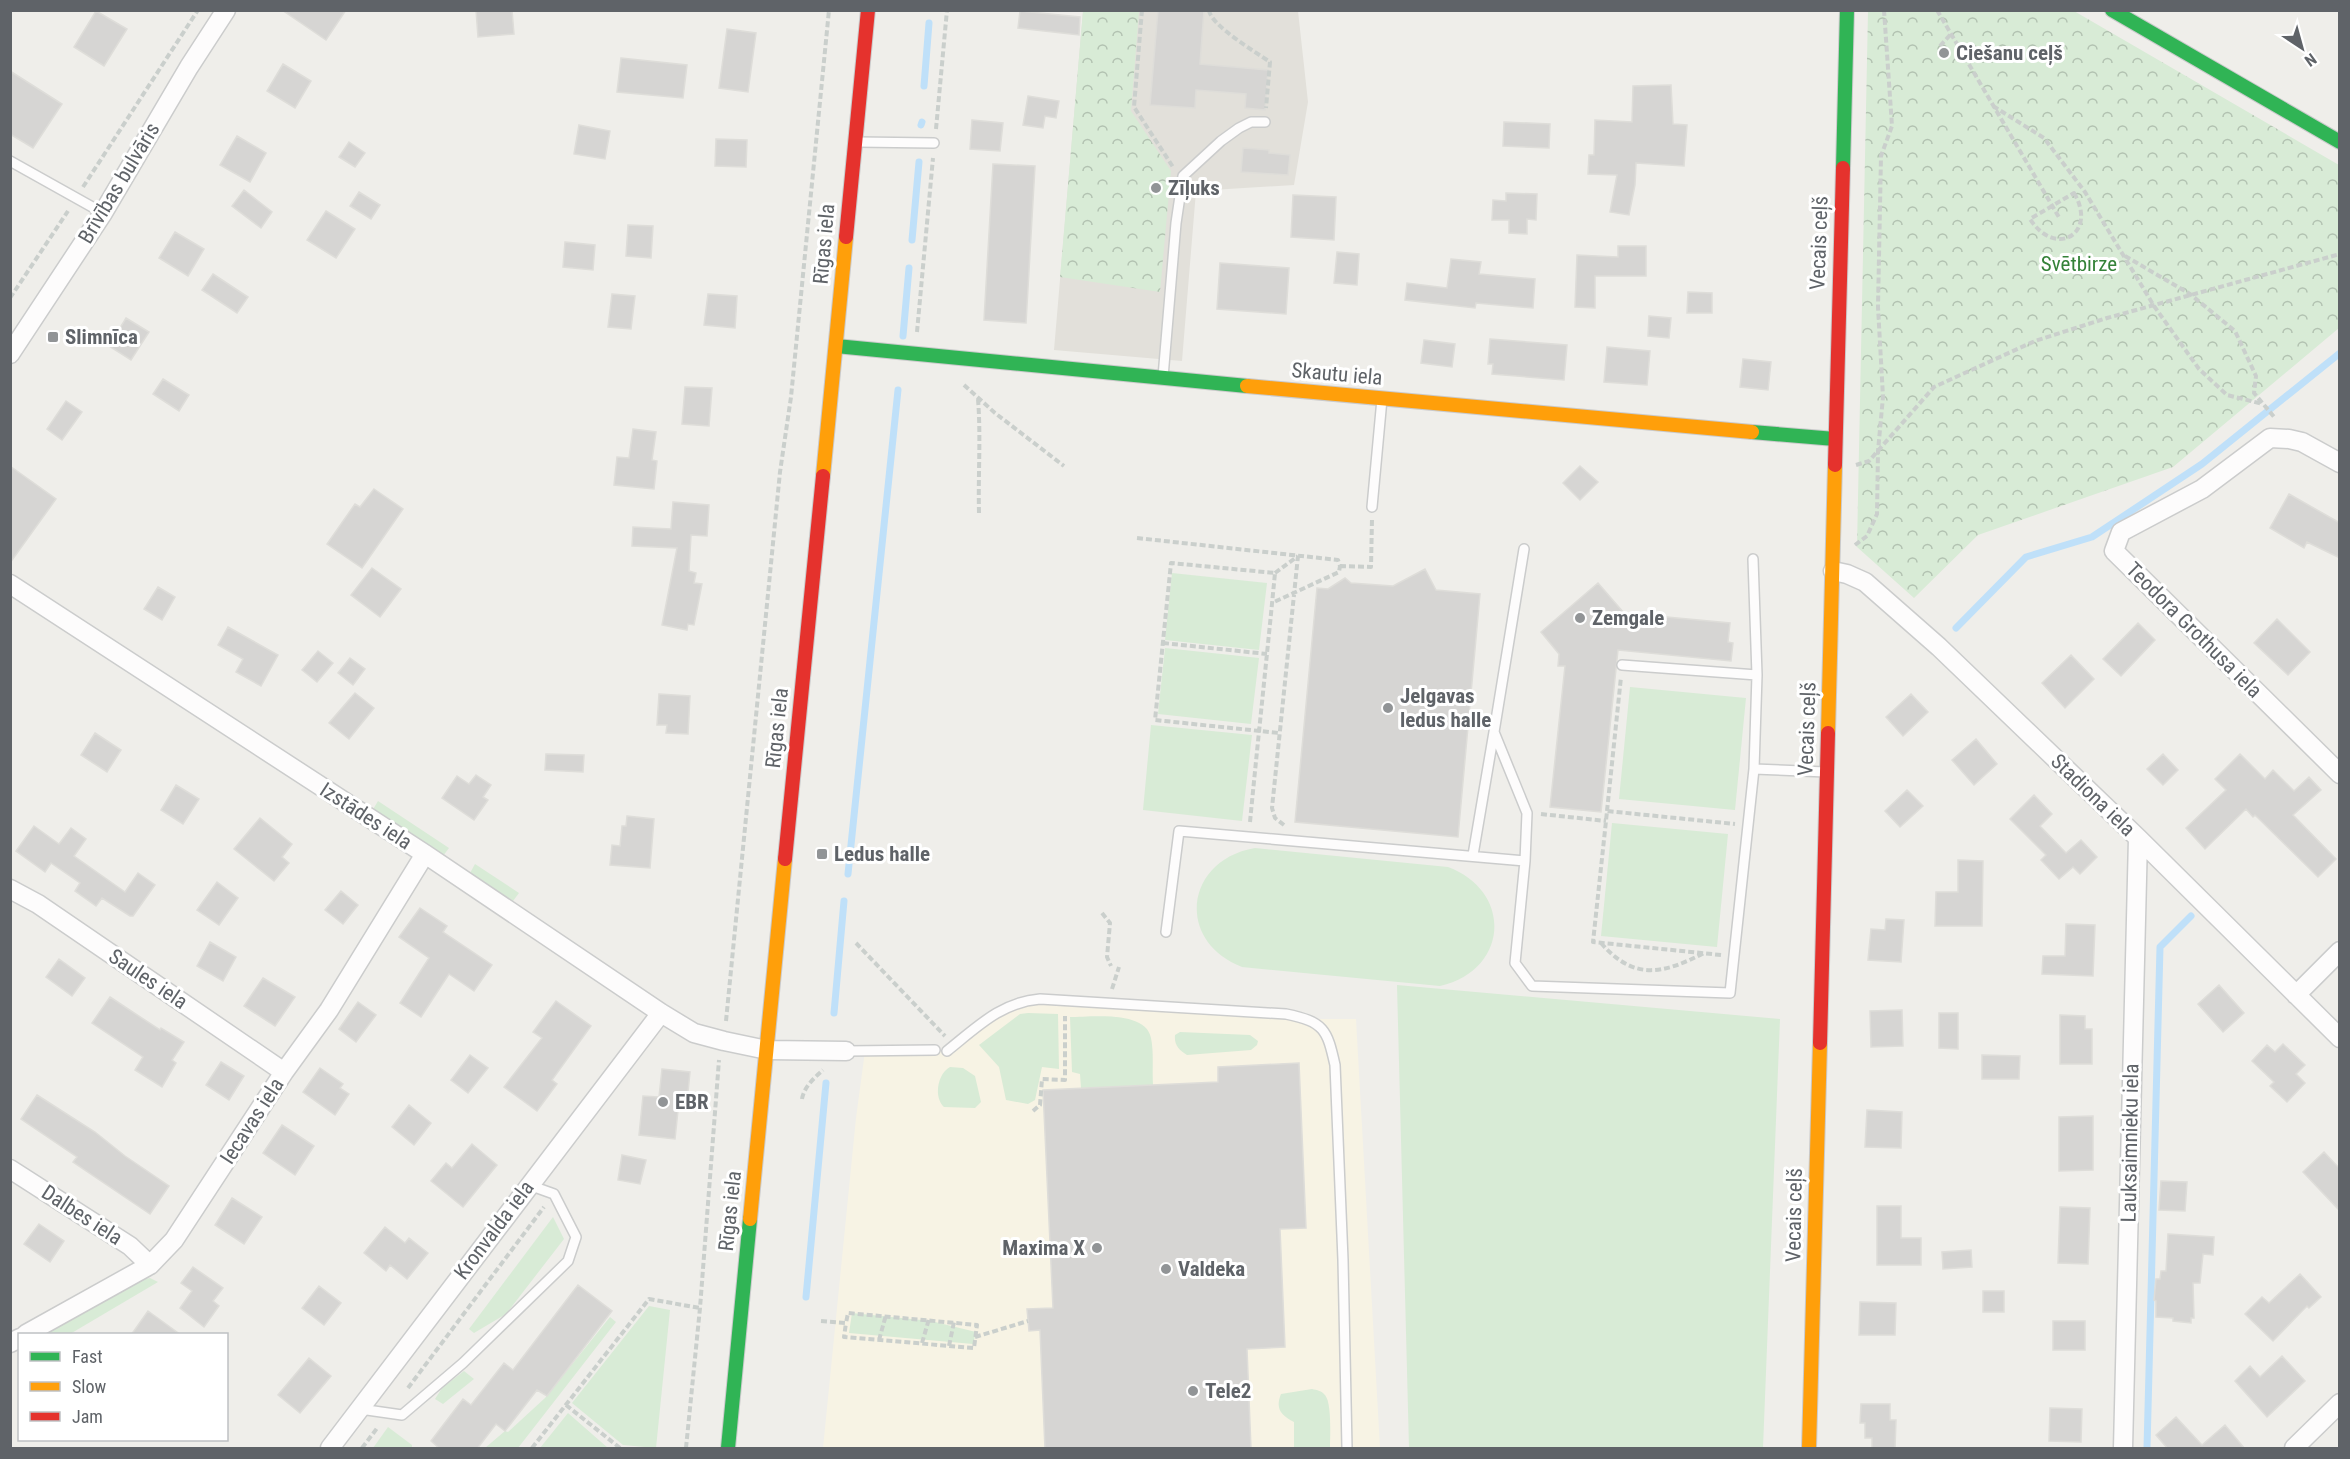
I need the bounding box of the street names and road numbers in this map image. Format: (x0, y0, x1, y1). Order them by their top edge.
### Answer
street label: Brīvības bulvāris (74, 118, 164, 248)
street label: Vecais ceļš (1805, 196, 1833, 290)
street label: Rīgas iela (809, 203, 839, 285)
street label: Skautu iela (1290, 358, 1384, 390)
street label: Teodora Grothusa iela (2121, 557, 2267, 703)
street label: Vecais ceļš (1793, 682, 1821, 776)
street label: Rīgas iela (761, 687, 793, 769)
street label: Stadiona iela (2046, 749, 2140, 841)
street label: Izstādes iela (316, 777, 416, 855)
street label: Saules iela (104, 944, 192, 1014)
street label: Lauksaimnieku iela (2117, 1063, 2143, 1223)
street label: Iecavas iela (215, 1074, 289, 1168)
street label: Vecais ceļš (1781, 1168, 1807, 1262)
street label: Rīgas iela (714, 1170, 746, 1252)
street label: Kronvalda iela (449, 1176, 539, 1284)
street label: Dalbes iela (37, 1180, 127, 1250)

